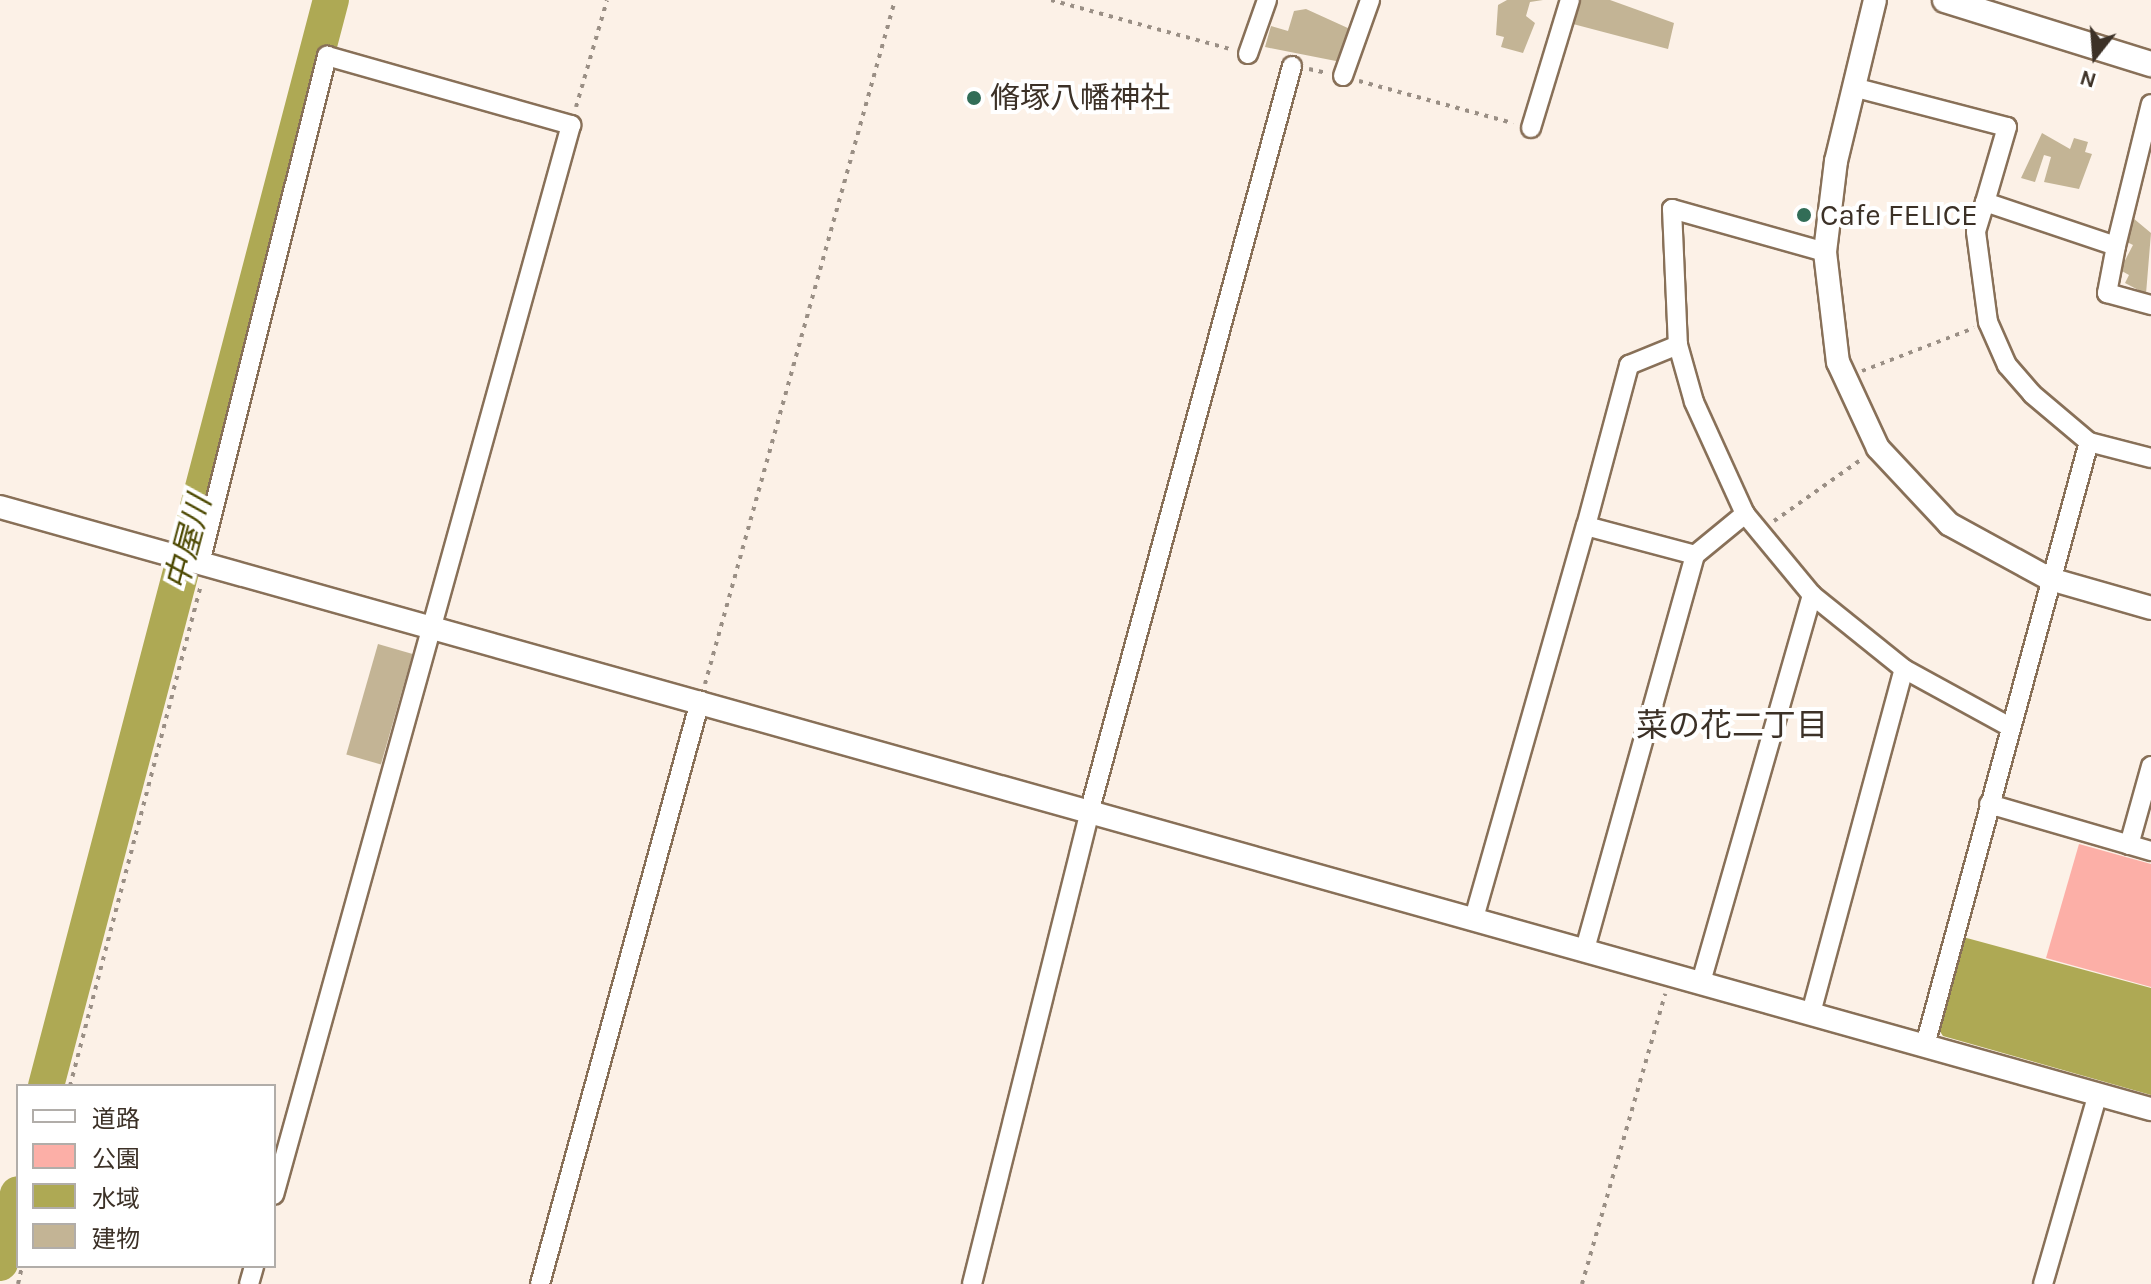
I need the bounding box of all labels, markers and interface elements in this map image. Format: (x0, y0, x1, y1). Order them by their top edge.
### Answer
north arrow (2055, 16, 2135, 96)
text: N (2077, 64, 2099, 94)
place label: 脩塚八幡神社 (990, 80, 1170, 116)
marker: 脩塚八幡神社 (965, 89, 983, 107)
place label: Cafe FELICE (1820, 197, 1978, 233)
marker: Cafe FELICE (1795, 206, 1813, 224)
water label: 中屋川 (158, 492, 220, 594)
district label: 菜の花二丁目 (1636, 707, 1828, 745)
legend (16, 1084, 276, 1268)
text: 道路 (92, 1105, 140, 1133)
text: 公園 (92, 1145, 140, 1173)
text: 水域 (92, 1185, 140, 1213)
text: 建物 (92, 1225, 140, 1253)

